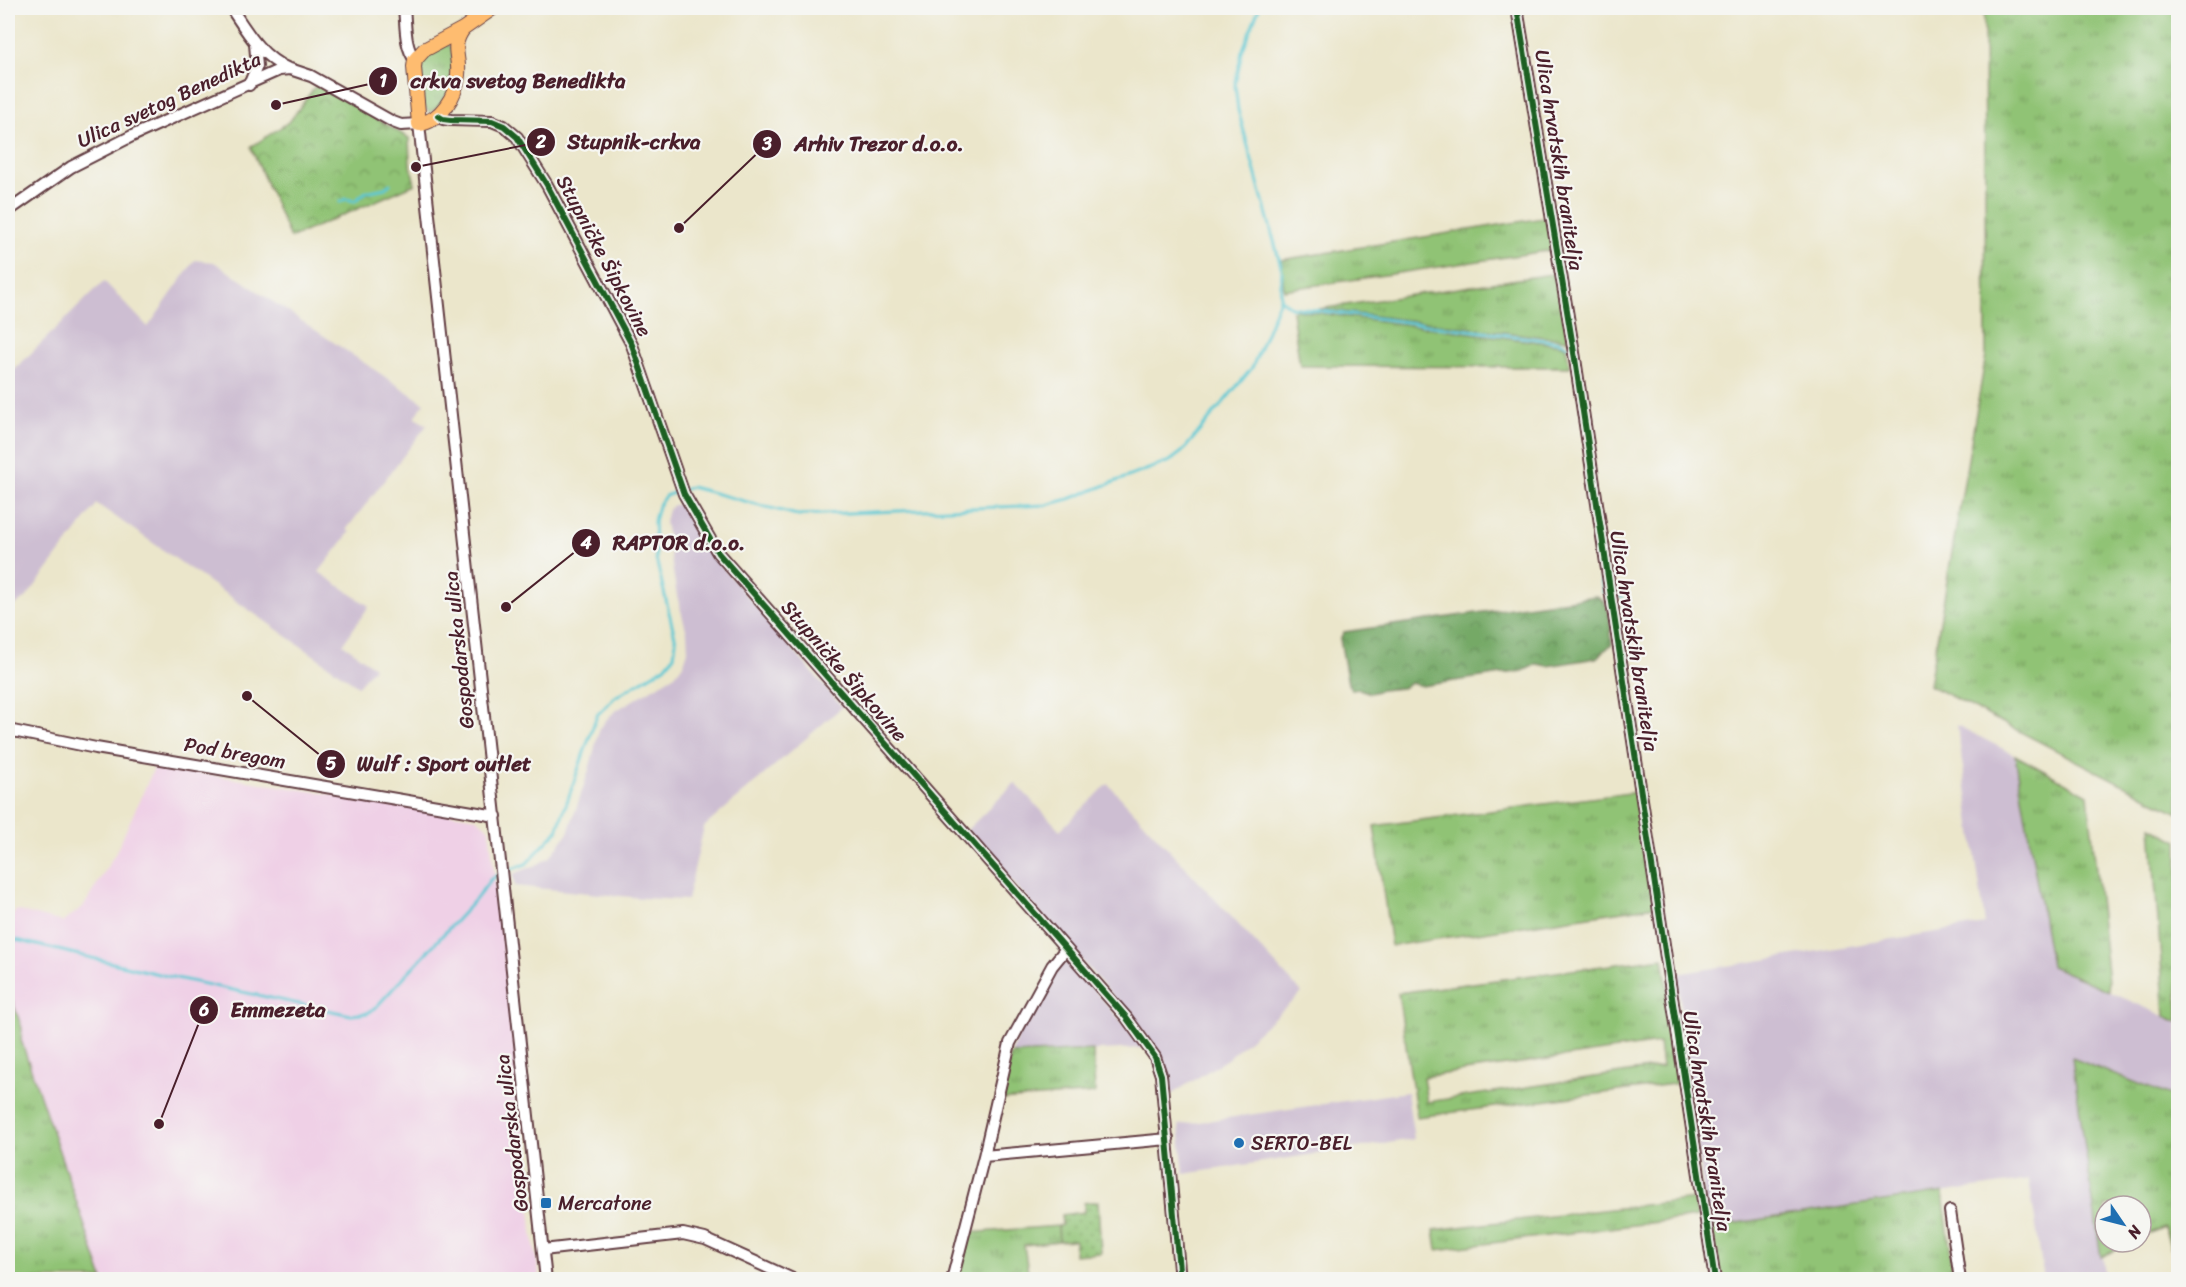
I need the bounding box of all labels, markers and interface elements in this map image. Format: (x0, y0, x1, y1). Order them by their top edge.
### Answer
street label: Ulica svetog Benedikta (71, 42, 268, 158)
street label: Ulica hrvatskih branitelja (1524, 47, 1594, 274)
callout: crkva svetog Benedikta (368, 61, 637, 100)
text: crkva svetog Benedikta (409, 62, 626, 100)
text: 1 (379, 65, 387, 97)
callout: Stupnik-crkva (526, 122, 713, 161)
text: Stupnik-crkva (566, 123, 701, 161)
callout: Arhiv Trezor d.o.o. (752, 124, 976, 163)
text: Arhiv Trezor d.o.o. (793, 125, 964, 163)
text: 2 (535, 126, 547, 158)
text: 3 (761, 128, 772, 160)
street label: Stupničke Šipkovine (546, 168, 662, 344)
callout: RAPTOR d.o.o. (571, 523, 757, 562)
text: RAPTOR d.o.o. (612, 524, 745, 562)
text: 4 (579, 527, 592, 559)
street label: Ulica hrvatskih branitelja (1599, 528, 1669, 755)
street label: Gospodarska ulica (433, 569, 485, 731)
street label: Stupničke Šipkovine (772, 592, 916, 750)
street label: Pod bregom (181, 727, 289, 779)
callout: Wulf : Sport outlet (316, 744, 543, 783)
text: Wulf : Sport outlet (357, 745, 532, 783)
text: 5 (326, 748, 337, 780)
callout: Emmezeta (189, 990, 338, 1029)
text: Emmezeta (230, 991, 326, 1029)
text: 6 (198, 994, 209, 1026)
street label: Ulica hrvatskih branitelja (1672, 1008, 1742, 1235)
street label: Gospodarska ulica (485, 1052, 539, 1214)
place label: SERTO-BEL (1251, 1126, 1353, 1161)
marker: SERTO-BEL (1232, 1136, 1246, 1150)
place label: Mercatone (558, 1186, 652, 1221)
north arrow (2093, 1194, 2153, 1254)
marker: Mercatone (539, 1196, 553, 1210)
text: N (2119, 1219, 2151, 1246)

